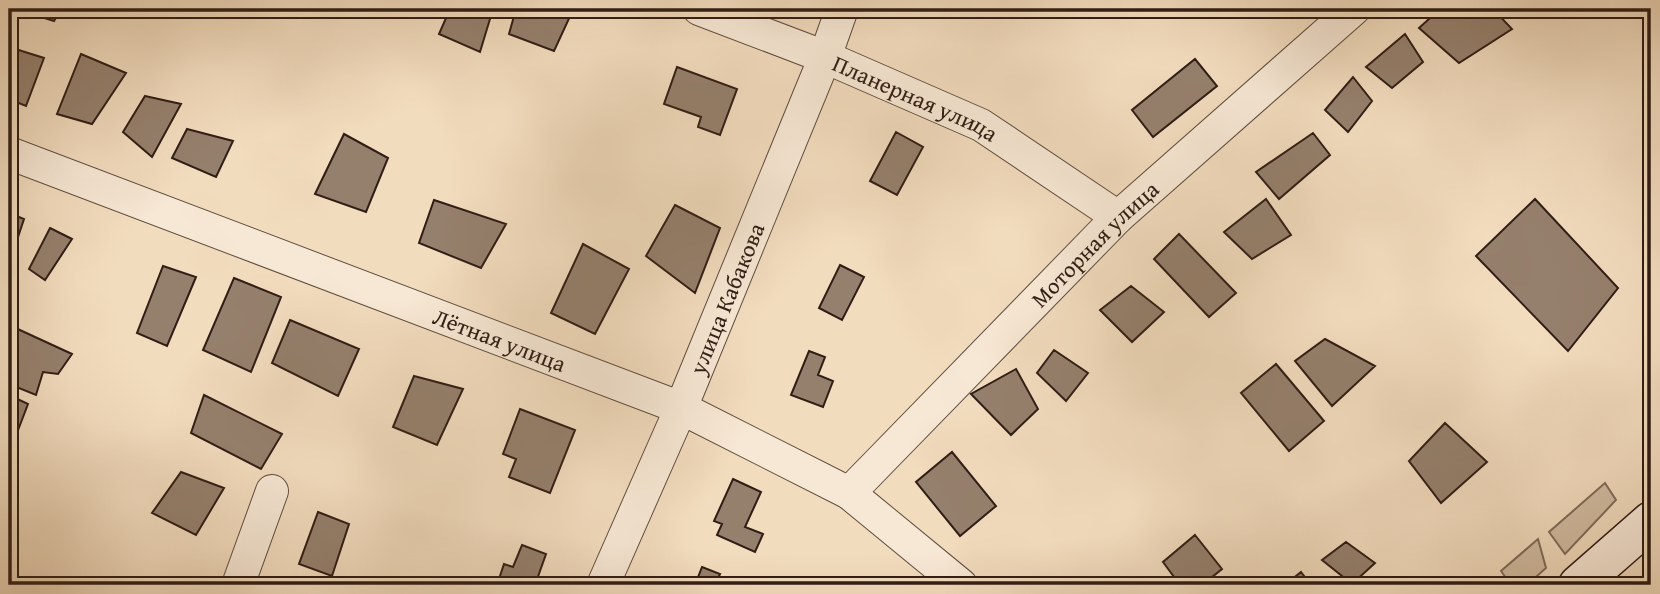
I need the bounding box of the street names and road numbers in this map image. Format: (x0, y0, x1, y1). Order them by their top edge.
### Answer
street label: Планерная улица (828, 46, 1005, 149)
street label: Моторная улица (1023, 172, 1165, 314)
street label: улица Кабакова (680, 218, 772, 380)
street label: Лётная улица (429, 299, 571, 379)

